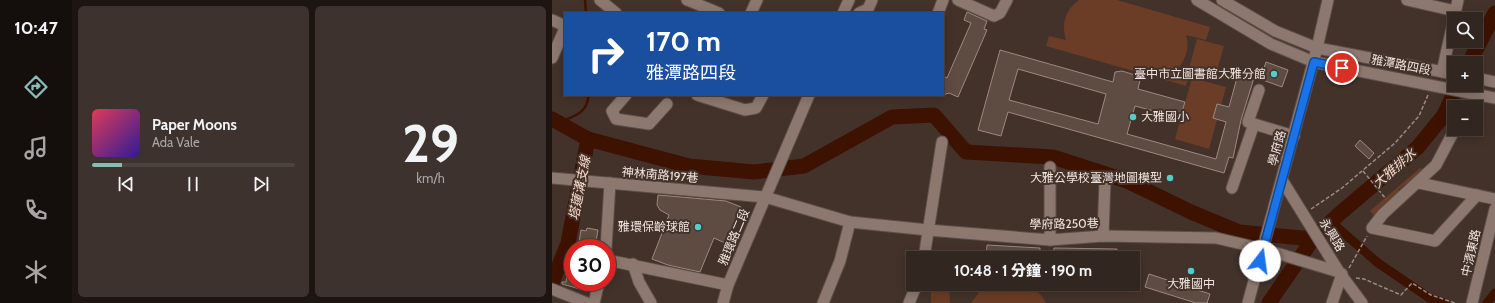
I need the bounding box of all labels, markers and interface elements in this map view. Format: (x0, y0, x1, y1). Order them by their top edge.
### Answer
map controls (1447, 12, 1483, 136)
button: search (1447, 12, 1483, 48)
text: 10:47 (14, 17, 58, 39)
text: 170 m (646, 24, 721, 58)
icon: right (580, 28, 632, 80)
pin (1325, 51, 1359, 85)
street label: 雅潭路四段 (1370, 51, 1432, 78)
button: + (1447, 56, 1483, 92)
icon: arrive (1331, 57, 1353, 79)
text: 雅潭路四段 (646, 62, 736, 84)
place label: 臺中市立圖書館大雅分館 (1134, 66, 1266, 81)
marker: 臺中市立圖書館大雅分館 (1269, 69, 1279, 79)
icon: directions (22, 73, 50, 101)
button: − (1447, 100, 1483, 136)
place label: 大雅國小 (1141, 109, 1189, 124)
text: 29 (402, 112, 459, 175)
marker: 大雅國小 (1128, 112, 1138, 122)
text: Paper Moons (152, 116, 237, 134)
street label: 學府路 (1265, 129, 1288, 167)
icon: music (22, 134, 50, 162)
text: Ada Vale (152, 134, 200, 150)
water label: 大雅排水 (1369, 144, 1420, 191)
water label: 塔蓮溝支線 (565, 153, 593, 221)
street label: 神林南路197巷 (621, 164, 699, 185)
text: km/h (416, 170, 445, 186)
place label: 大雅公學校臺灣地圖模型 (1030, 170, 1162, 185)
icon: previous (115, 173, 137, 195)
icon: pause (182, 173, 204, 195)
icon: next (250, 173, 272, 195)
marker: 大雅公學校臺灣地圖模型 (1165, 173, 1175, 183)
icon: phone (22, 196, 50, 224)
street label: 雅環路二段 (715, 206, 752, 267)
street label: 學府路250巷 (1029, 215, 1099, 232)
street label: 永興路 (1317, 215, 1348, 254)
place label: 雅環保齡球館 (618, 219, 690, 234)
marker: 雅環保齡球館 (693, 222, 703, 232)
street label: 中清東路 (1458, 228, 1483, 278)
speed limit sign: 30 (564, 239, 616, 291)
position arrow (1239, 240, 1281, 282)
icon: climate (22, 258, 50, 286)
text: 10:48 · 1 分鐘 · 190 m (954, 262, 1092, 280)
marker: 大雅國中 (1186, 266, 1196, 276)
place label: 大雅國中 (1167, 276, 1215, 291)

